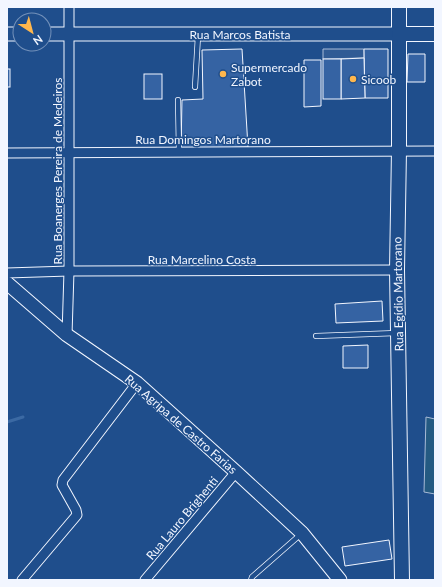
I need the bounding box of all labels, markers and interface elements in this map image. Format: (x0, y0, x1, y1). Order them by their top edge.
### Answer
north arrow (12, 12, 52, 52)
street label: Rua Marcos Batista (189, 27, 291, 42)
text: N (31, 33, 45, 48)
place label: Supermercado Zabot (231, 60, 307, 89)
marker: Supermercado Zabot (218, 69, 228, 79)
place label: Sicoob (361, 72, 397, 87)
marker: Sicoob (348, 74, 358, 84)
street label: Rua Boanerges Pereira de Medeiros (50, 78, 65, 264)
street label: Rua Domingos Martorano (135, 132, 271, 147)
street label: Rua Egídio Martorano (389, 236, 406, 351)
street label: Rua Marcelino Costa (148, 252, 256, 267)
street label: Rua Agripa de Castro Farias (122, 371, 240, 477)
street label: Rua Lauro Brighenti (143, 473, 221, 563)

